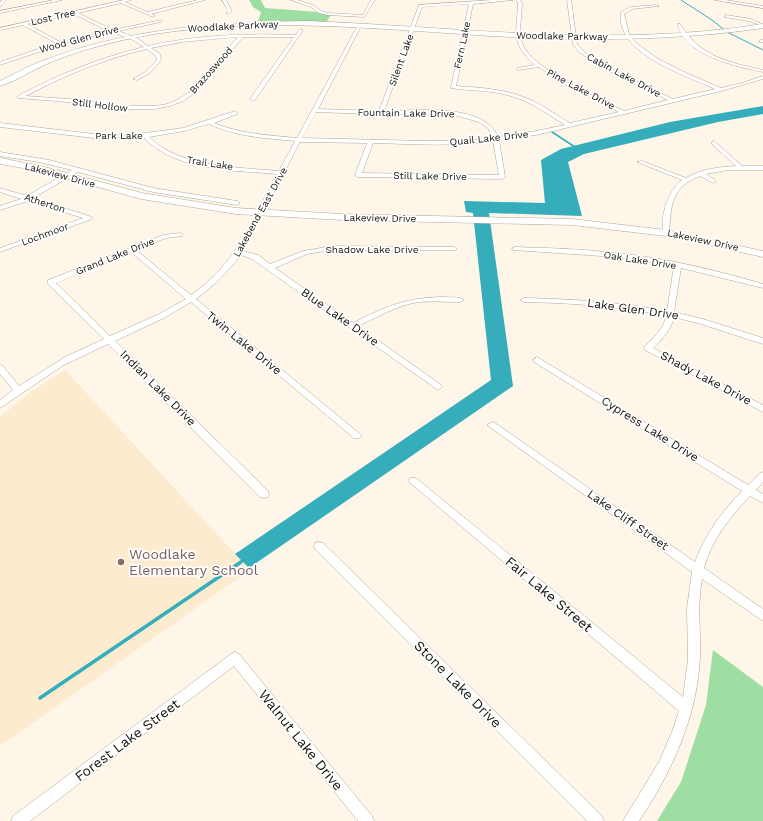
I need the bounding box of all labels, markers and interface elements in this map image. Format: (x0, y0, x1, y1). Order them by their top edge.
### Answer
street label: Lost Tree (30, 7, 76, 27)
street label: Woodlake Parkway (187, 18, 280, 34)
street label: Fern Lake (452, 20, 472, 70)
street label: Wood Glen Drive (38, 23, 120, 55)
street label: Woodlake Parkway (516, 30, 609, 42)
street label: Silent Lake (387, 32, 416, 87)
street label: Brazoswood (187, 44, 235, 96)
street label: Cabin Lake Drive (585, 51, 663, 99)
street label: Pine Lake Drive (545, 66, 617, 112)
street label: Still Hollow (72, 96, 129, 114)
street label: Fountain Lake Drive (357, 107, 455, 119)
street label: Quail Lake Drive (449, 128, 529, 148)
street label: Park Lake (95, 130, 143, 141)
street label: Trail Lake (186, 154, 234, 172)
street label: Lakeview Drive (23, 160, 97, 190)
street label: Lakebend East Drive (231, 165, 289, 259)
street label: Still Lake Drive (393, 170, 467, 182)
street label: Atherton (23, 191, 67, 215)
street label: Lakeview Drive (344, 212, 417, 224)
street label: Lochmoor (20, 220, 70, 248)
street label: Lakeview Drive (666, 227, 740, 253)
street label: Grand Lake Drive (74, 235, 156, 277)
street label: Shadow Lake Drive (325, 244, 419, 255)
street label: Oak Lake Drive (603, 249, 677, 271)
street label: Blue Lake Drive (299, 285, 381, 349)
street label: Lake Glen Drive (586, 296, 680, 322)
street label: Twin Lake Drive (204, 308, 284, 378)
street label: Indian Lake Drive (117, 347, 199, 429)
street label: Shady Lake Drive (658, 348, 754, 408)
street label: Cypress Lake Drive (599, 393, 701, 465)
street label: Lake Cliff Street (585, 487, 671, 553)
place label: Woodlake Elementary School (129, 546, 259, 578)
street label: Fair Lake Street (502, 553, 596, 635)
marker: Woodlake Elementary School (116, 557, 126, 567)
street label: Stone Lake Drive (411, 637, 505, 731)
street label: Walnut Lake Drive (256, 687, 346, 793)
street label: Forest Lake Street (72, 695, 183, 785)

